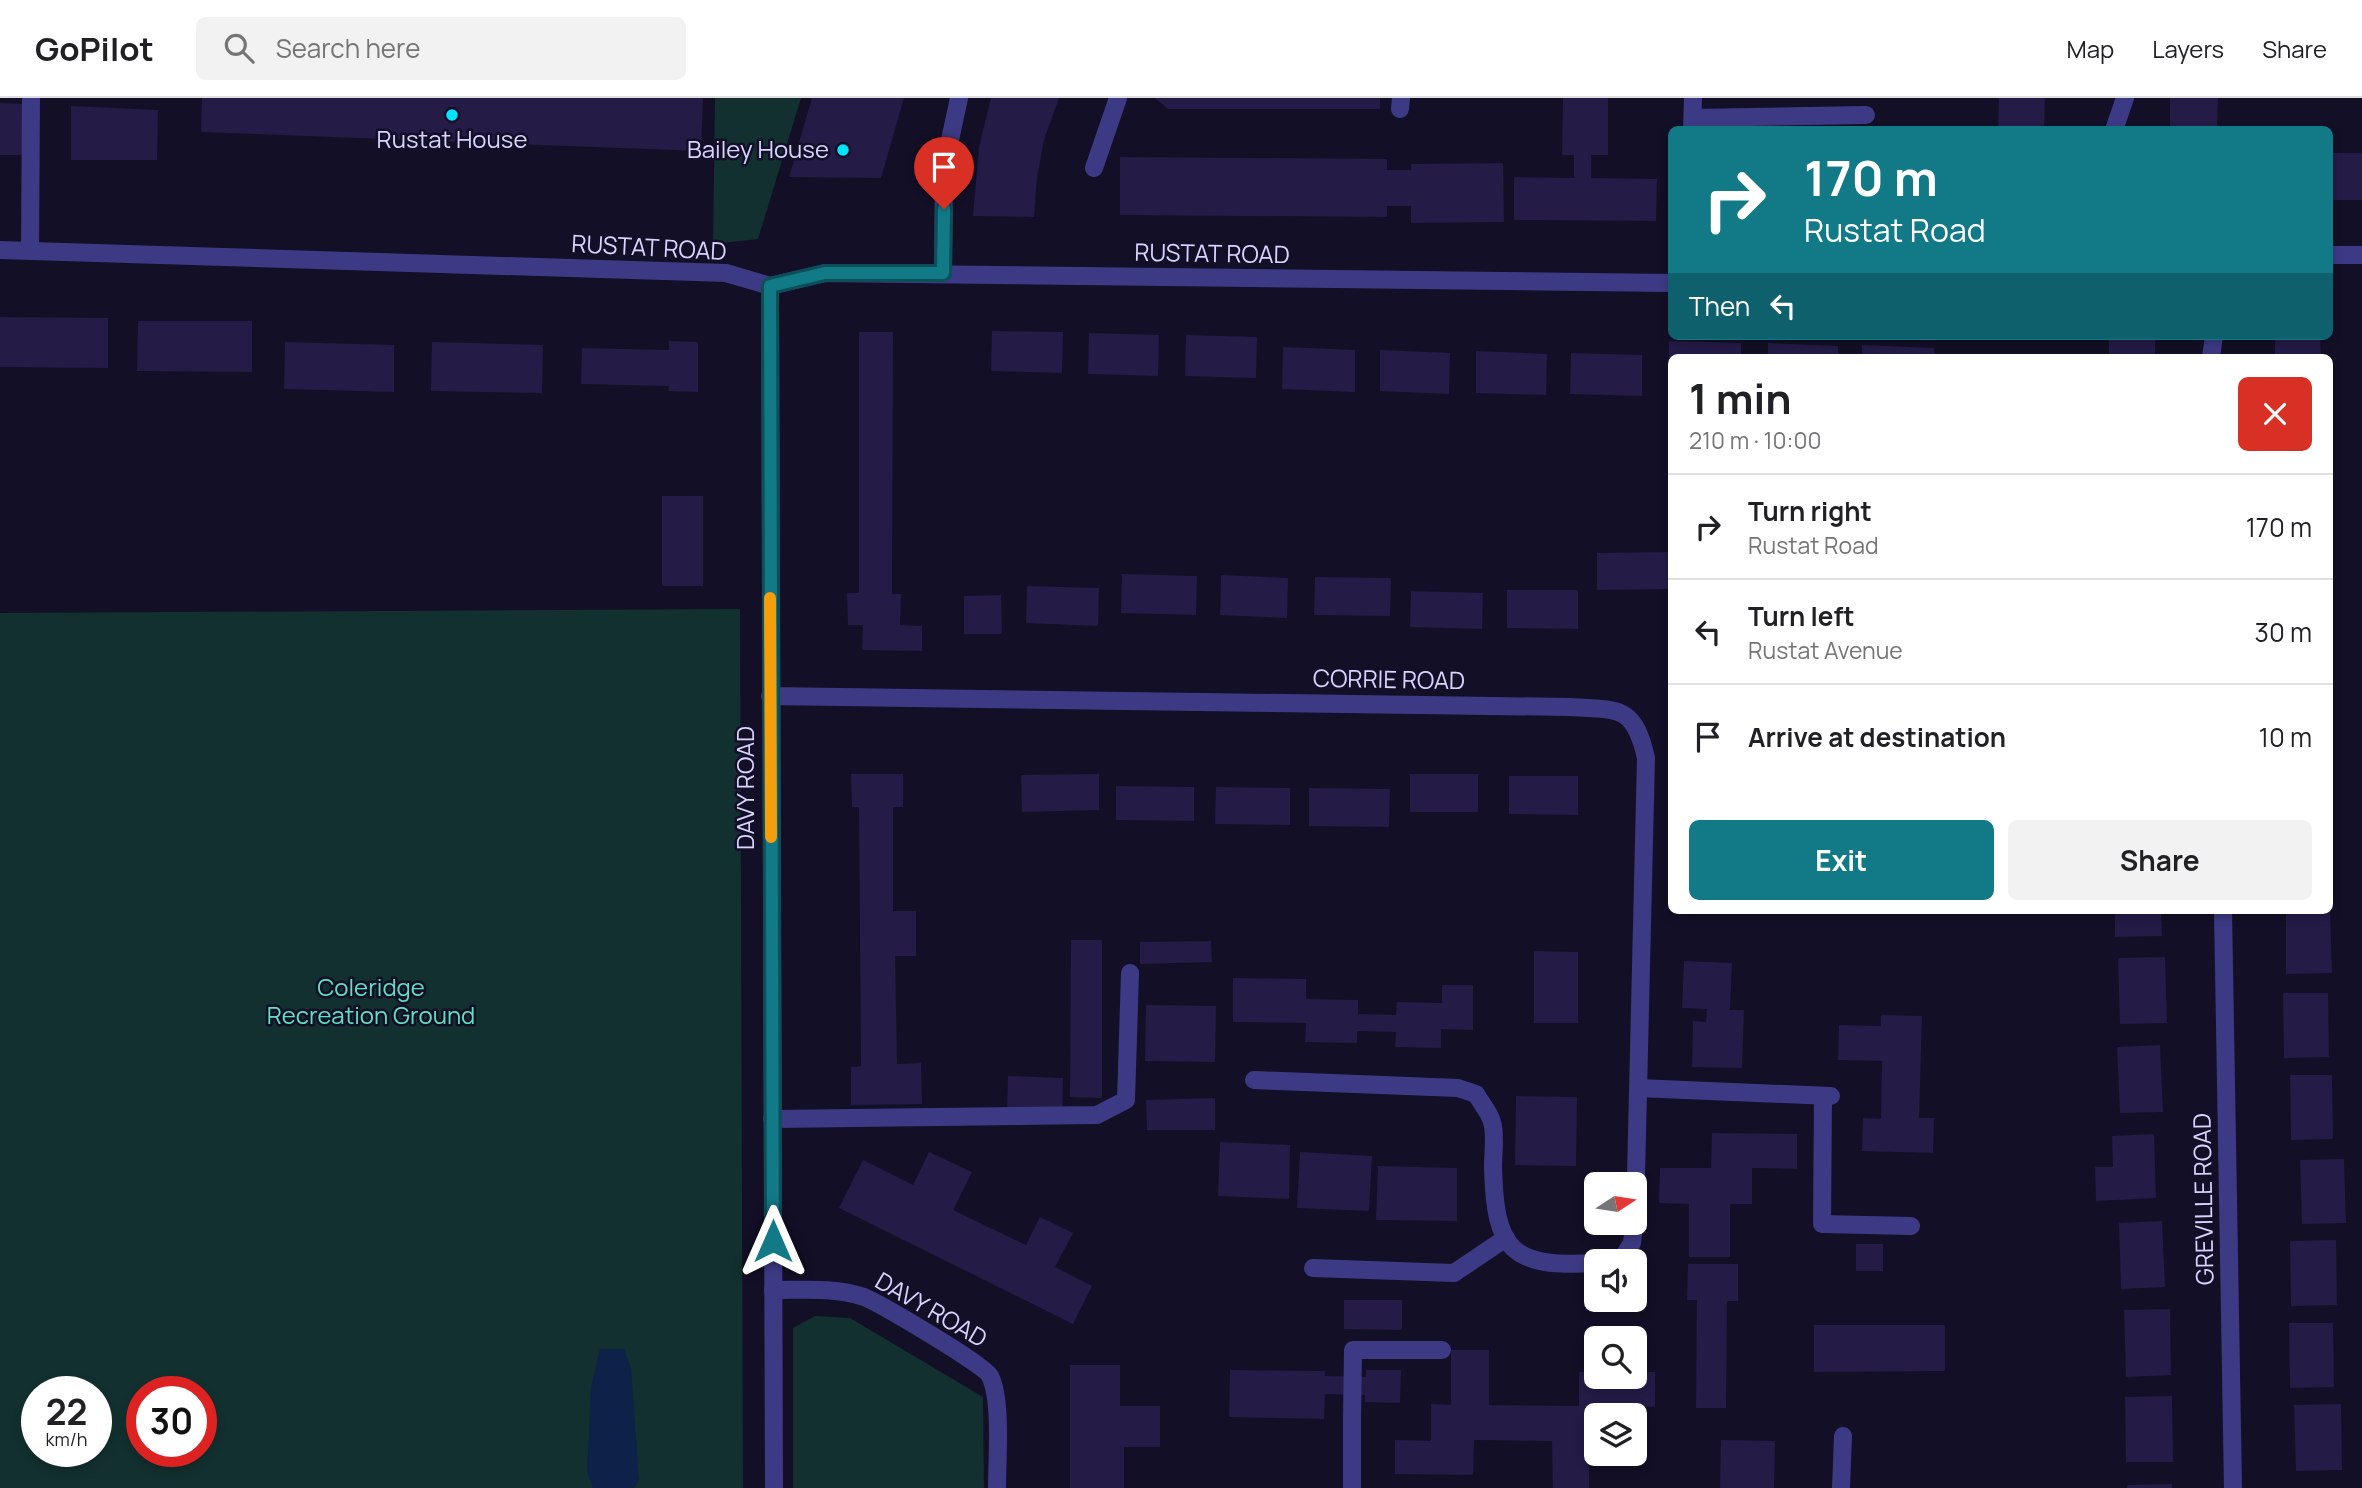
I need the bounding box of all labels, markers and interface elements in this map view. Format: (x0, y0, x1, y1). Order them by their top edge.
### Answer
search box (196, 17, 686, 80)
text: GoPilot (35, 26, 154, 71)
icon: search (220, 29, 258, 67)
text: Search here (276, 30, 420, 66)
text: Map (2067, 32, 2114, 65)
text: Layers (2152, 32, 2224, 65)
text: Share (2262, 32, 2327, 65)
marker: Rustat House (444, 107, 460, 123)
place label: Rustat House (377, 122, 527, 155)
place label: Bailey House (687, 132, 829, 165)
pin (914, 137, 974, 209)
marker: Bailey House (835, 142, 851, 158)
text: 170 m (1804, 144, 1938, 211)
icon: arrive (925, 148, 963, 186)
icon: right (1689, 154, 1780, 245)
text: Rustat Road (1804, 208, 1986, 252)
street label: RUSTAT ROAD (571, 226, 728, 267)
street label: RUSTAT ROAD (1134, 235, 1290, 270)
icon: left (1764, 287, 1802, 325)
text: Then (1689, 288, 1750, 324)
text: 1 min (1689, 369, 1792, 427)
button: close (2238, 377, 2312, 451)
text: 210 m · 10:00 (1689, 424, 1822, 456)
text: Turn right (1748, 493, 1872, 529)
icon: right (1689, 508, 1727, 546)
text: 170 m (2246, 509, 2312, 545)
text: Rustat Road (1748, 529, 1879, 561)
text: Turn left (1748, 598, 1855, 634)
icon: left (1689, 613, 1727, 651)
text: 30 m (2255, 614, 2312, 650)
text: Rustat Avenue (1748, 634, 1903, 666)
street label: CORRIE ROAD (1313, 661, 1465, 696)
icon: arrive (1689, 718, 1727, 756)
text: Arrive at destination (1748, 719, 2006, 755)
text: 10 m (2259, 719, 2312, 755)
street label: DAVY ROAD (728, 726, 761, 850)
button: Exit (1689, 820, 1994, 900)
button: Share (2008, 820, 2312, 900)
park label: Coleridge Recreation Ground (267, 970, 475, 1031)
street label: GREVILLE ROAD (2185, 1113, 2220, 1285)
north arrow (1584, 1172, 1647, 1236)
map controls (1584, 1172, 1647, 1466)
position arrow (736, 1204, 810, 1278)
button: sound (1584, 1249, 1647, 1312)
street label: DAVY ROAD (870, 1263, 994, 1354)
button: search (1584, 1326, 1647, 1389)
speed limit sign: 30 (126, 1376, 217, 1467)
text: 22 (46, 1388, 87, 1436)
button: layers (1584, 1403, 1647, 1466)
text: km/h (46, 1427, 87, 1451)

